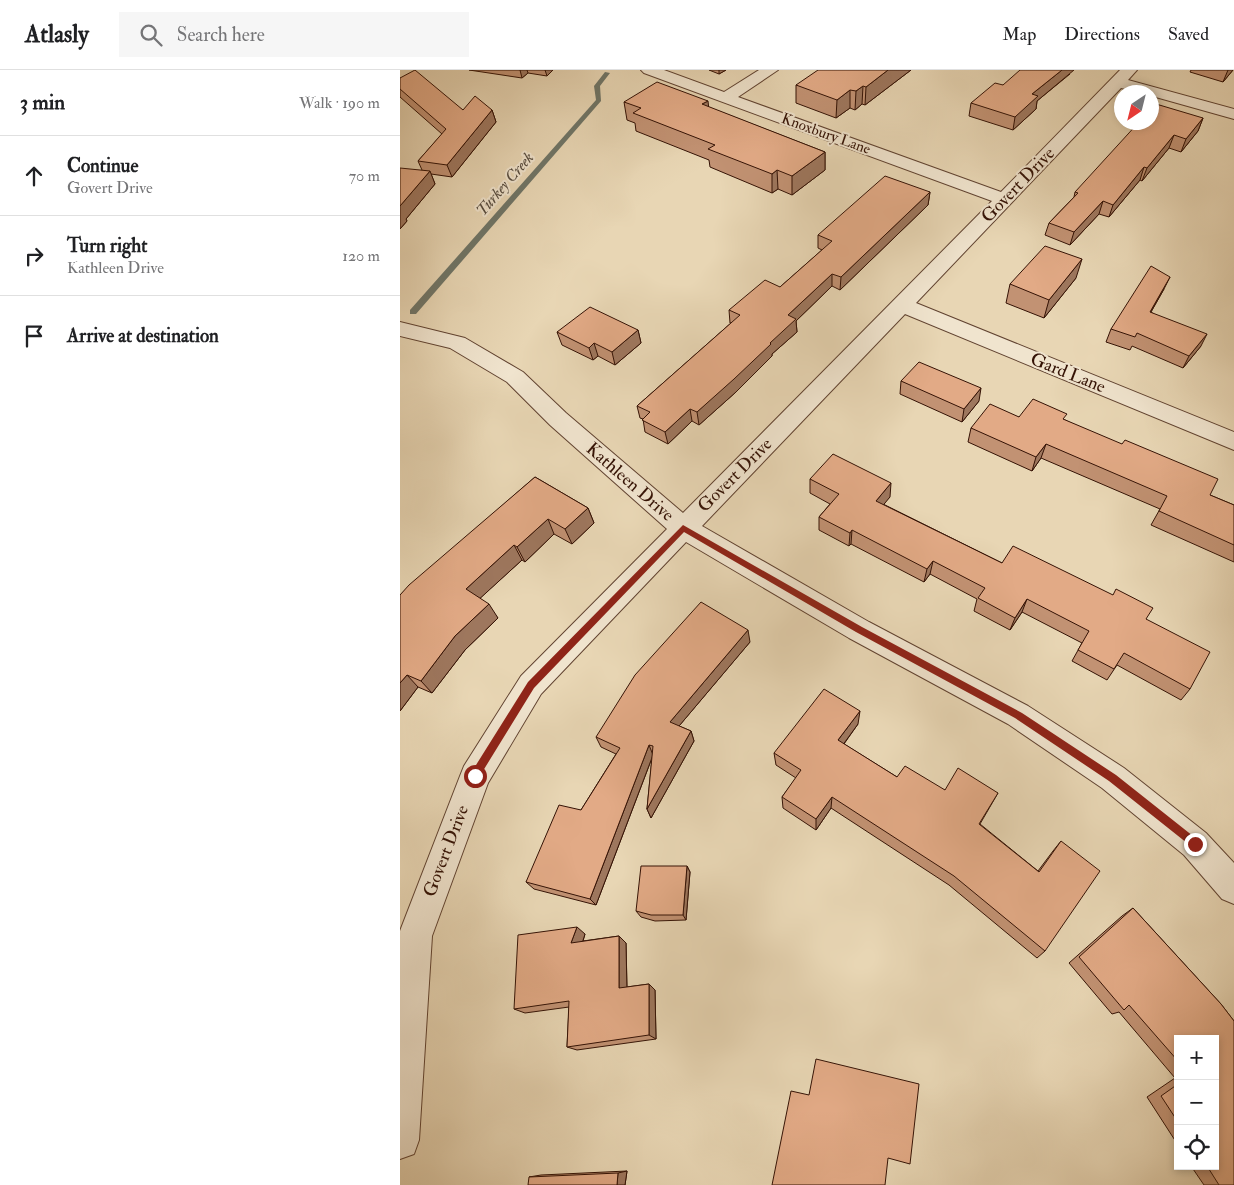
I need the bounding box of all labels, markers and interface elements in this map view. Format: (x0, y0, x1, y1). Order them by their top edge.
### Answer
search box (119, 12, 469, 57)
text: Atlasly (25, 19, 89, 50)
icon: search (137, 21, 165, 49)
text: Search here (177, 23, 265, 47)
text: Map (1003, 23, 1036, 46)
text: Directions (1064, 23, 1140, 46)
text: Saved (1168, 23, 1209, 46)
north arrow (1114, 85, 1159, 130)
text: 3 min (20, 89, 65, 116)
text: Walk · 190 m (299, 93, 380, 113)
street label: Knoxbury Lane (779, 109, 873, 159)
street label: Govert Drive (976, 142, 1060, 228)
water label: Turkey Creek (472, 148, 538, 220)
text: Continue (67, 154, 138, 178)
icon: ahead (20, 162, 48, 190)
text: 70 m (349, 166, 380, 186)
text: Govert Drive (67, 178, 153, 198)
text: Turn right (67, 234, 147, 258)
icon: right (20, 242, 48, 270)
text: 120 m (342, 246, 380, 266)
text: Kathleen Drive (67, 258, 164, 278)
icon: arrive (20, 322, 48, 350)
text: Arrive at destination (67, 324, 219, 348)
street label: Gard Lane (1027, 348, 1109, 399)
street label: Govert Drive (693, 432, 778, 517)
street label: Kathleen Drive (581, 438, 679, 527)
route start (464, 765, 487, 788)
street label: Govert Drive (418, 801, 474, 900)
route end (1184, 833, 1207, 856)
map controls (1174, 1035, 1219, 1170)
button: + (1174, 1035, 1219, 1080)
button: − (1174, 1080, 1219, 1125)
button: locate (1174, 1125, 1219, 1170)

